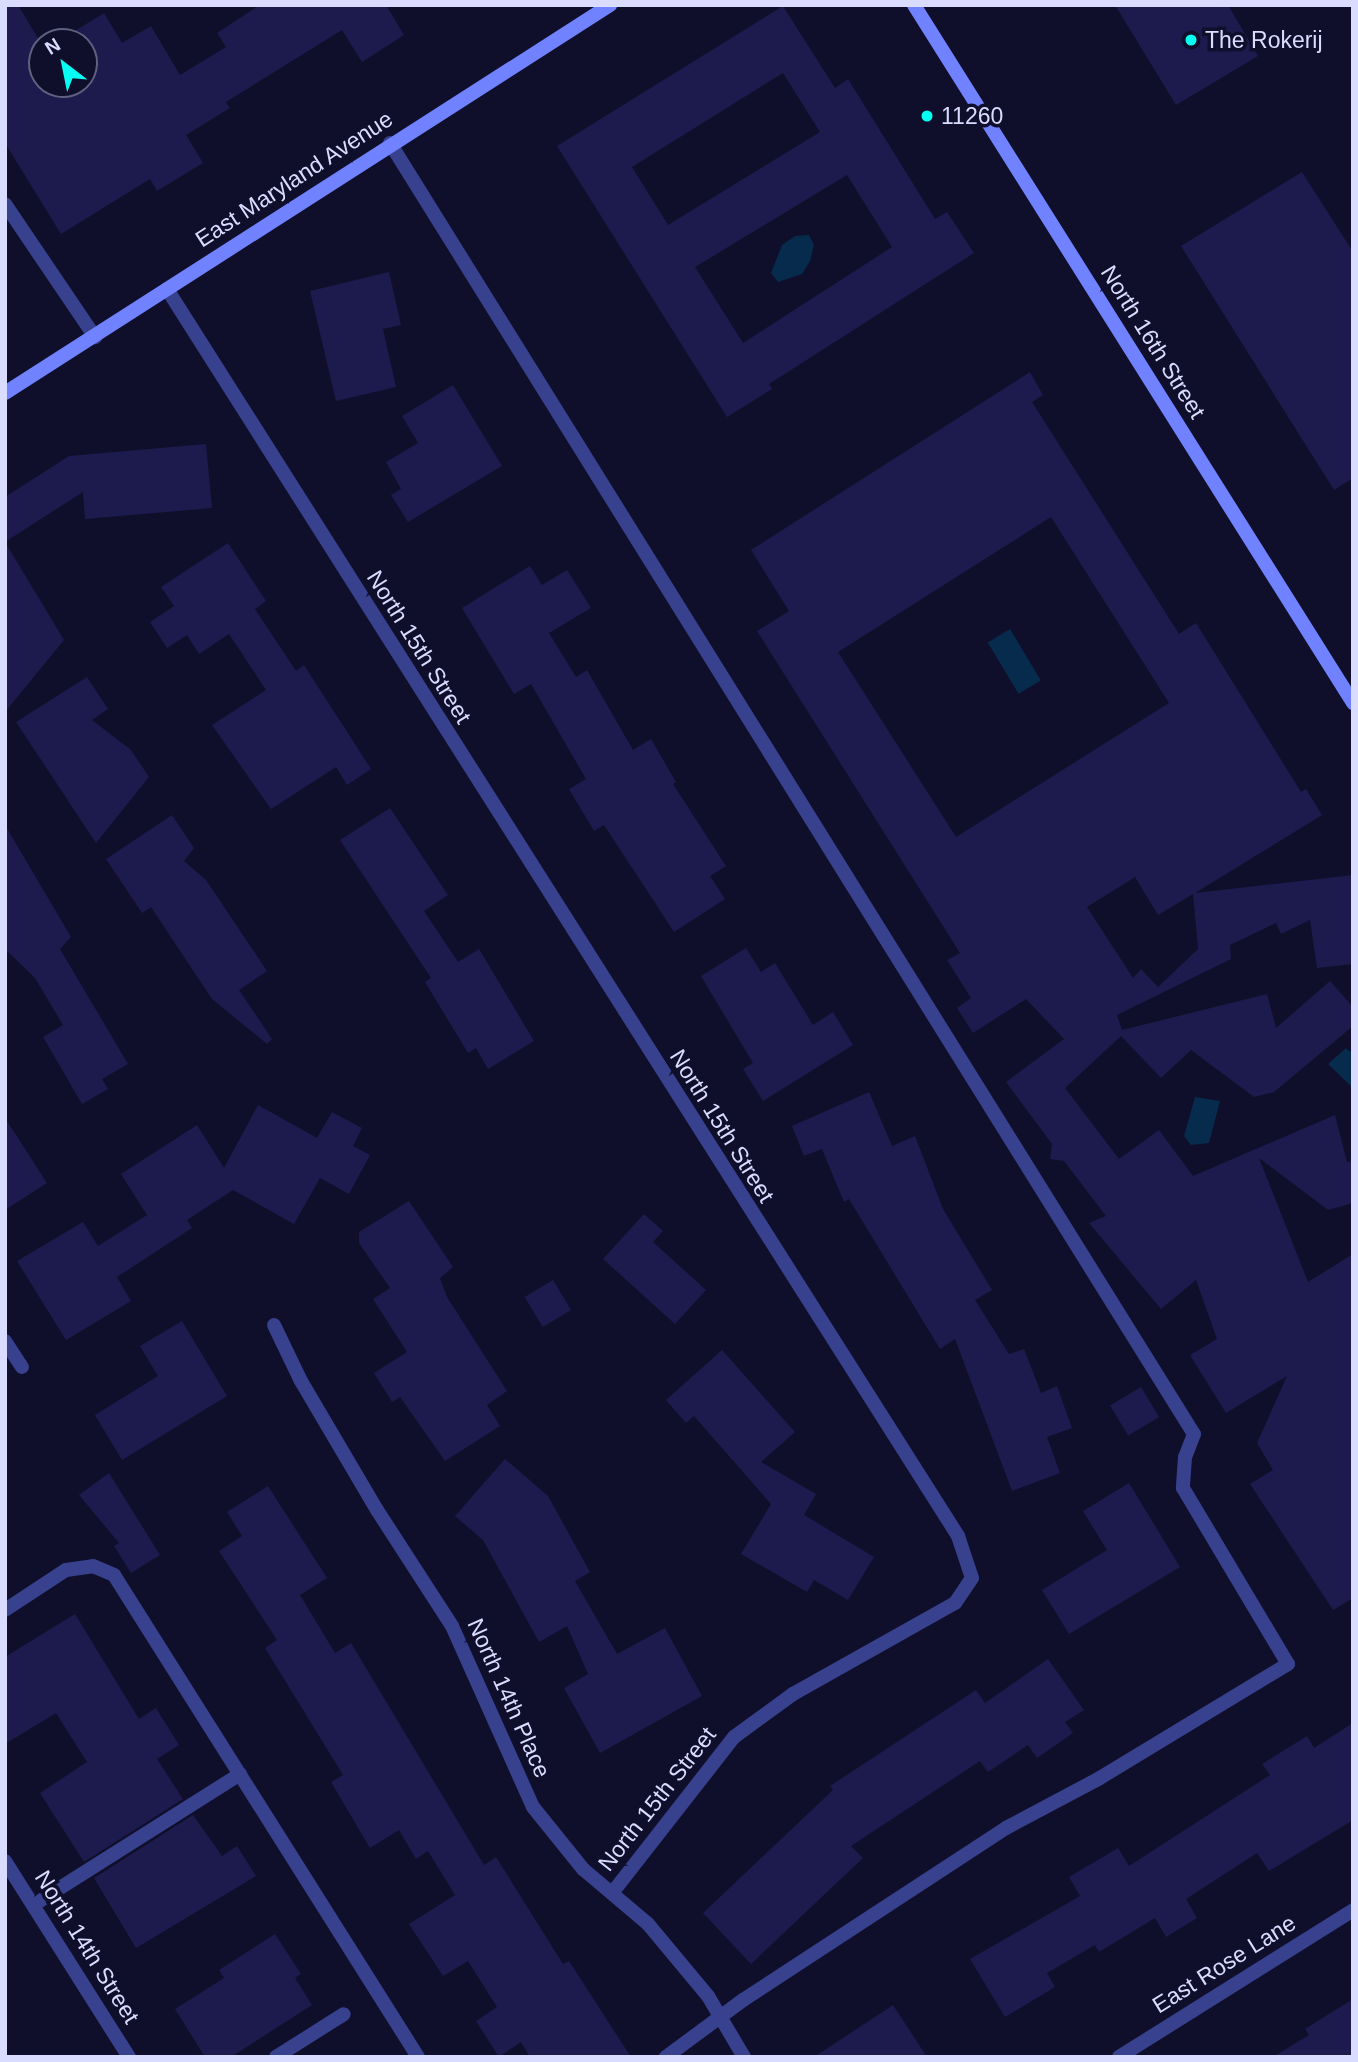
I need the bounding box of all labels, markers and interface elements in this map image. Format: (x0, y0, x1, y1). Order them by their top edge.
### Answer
place label: The Rokerij (1205, 26, 1323, 54)
north arrow (28, 28, 98, 98)
marker: The Rokerij (1183, 32, 1199, 48)
text: N (41, 34, 64, 59)
place label: 11260 (941, 102, 1003, 130)
street label: East Maryland Avenue (190, 105, 398, 253)
marker: 11260 (919, 108, 935, 124)
street label: North 16th Street (1095, 260, 1211, 424)
street label: North 15th Street (361, 565, 477, 729)
street label: North 15th Street (664, 1044, 780, 1208)
street label: North 14th Place (462, 1614, 556, 1782)
street label: North 15th Street (592, 1721, 722, 1877)
street label: North 14th Street (29, 1865, 145, 2029)
street label: East Rose Lane (1147, 1909, 1301, 2019)

